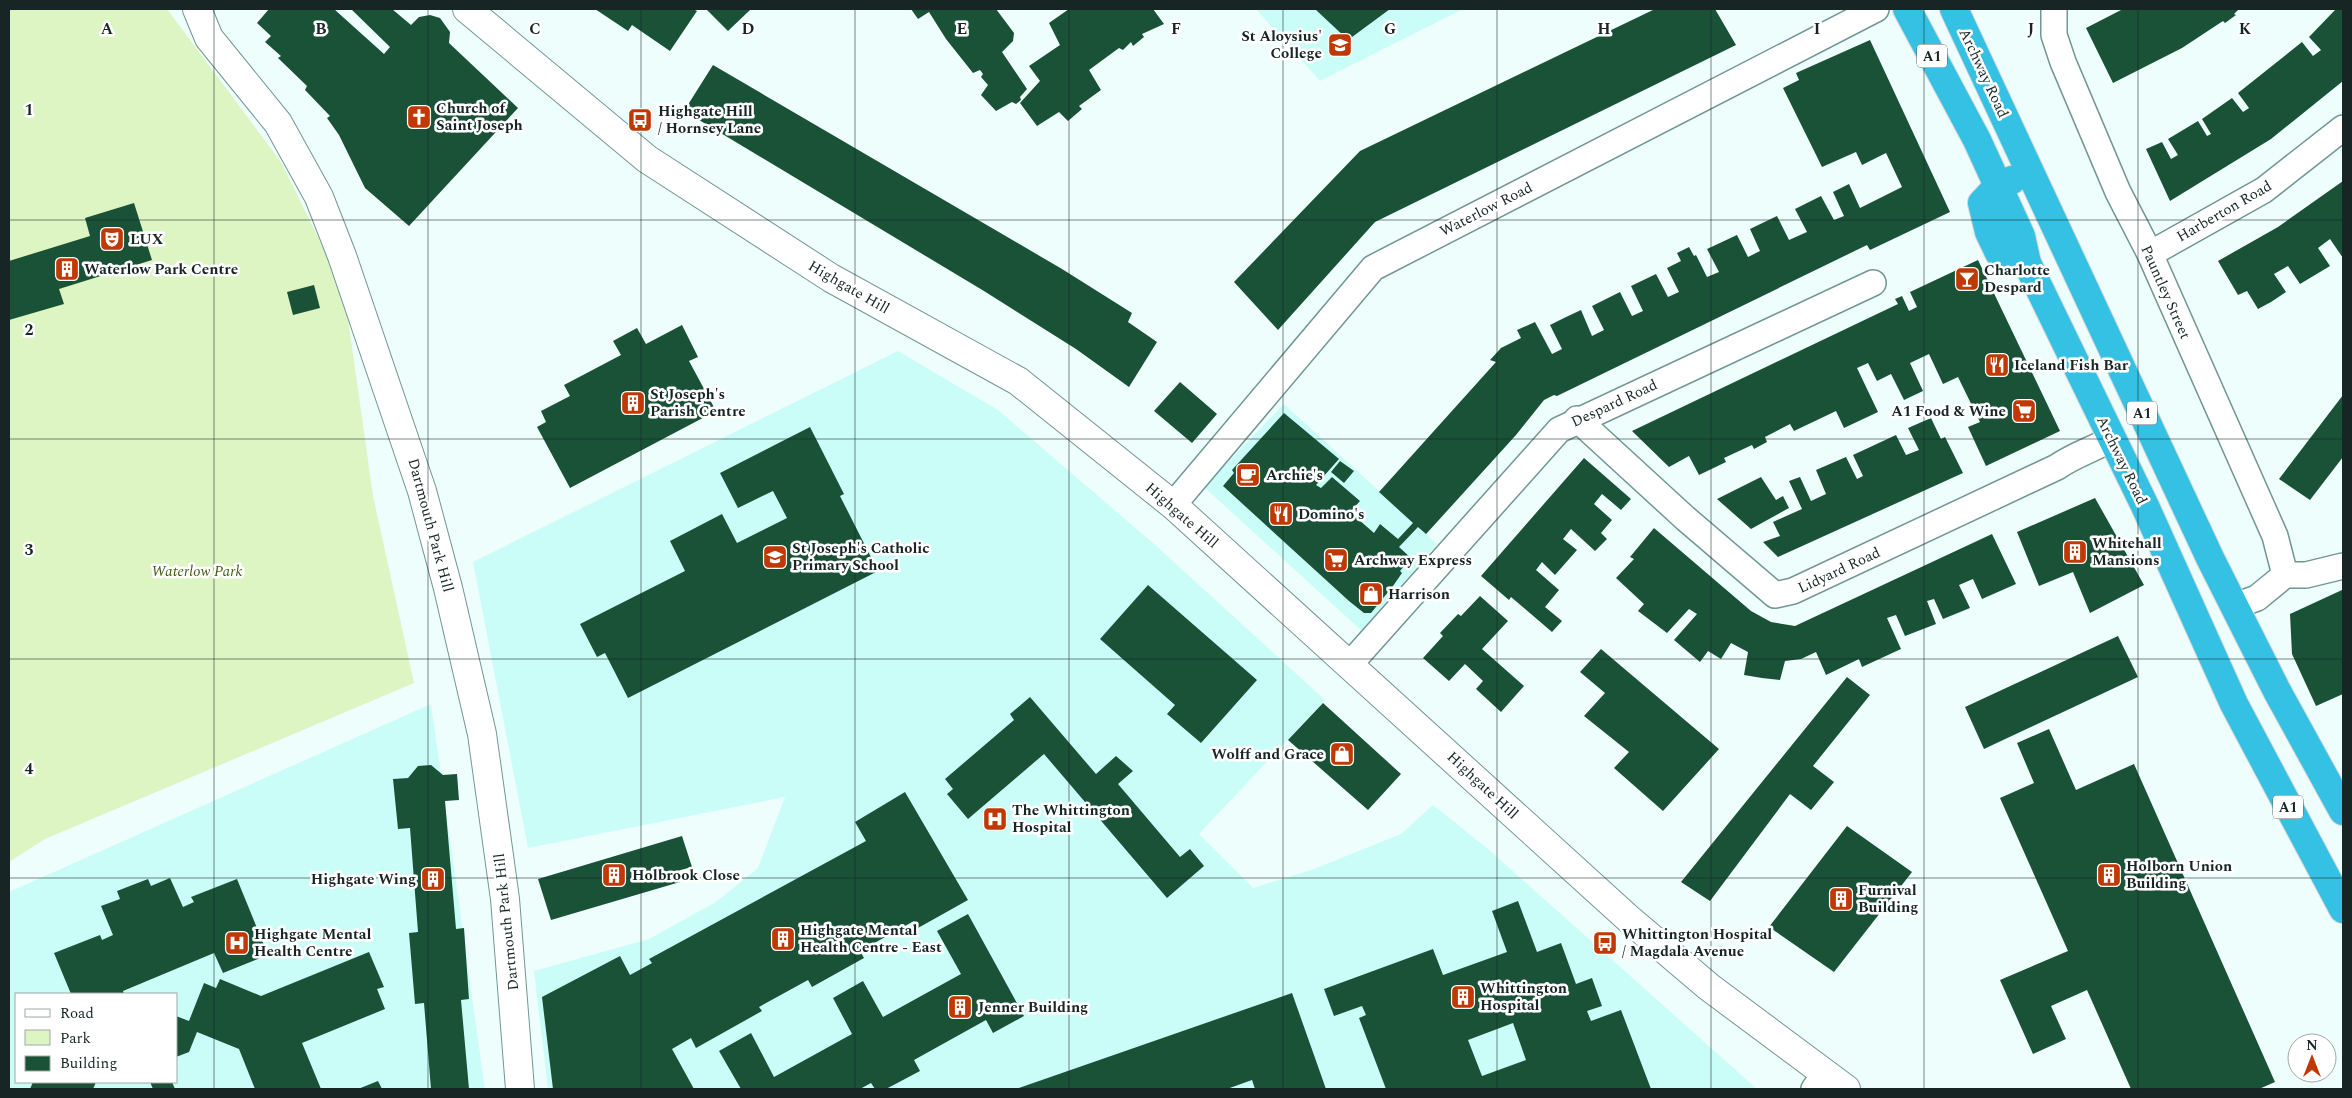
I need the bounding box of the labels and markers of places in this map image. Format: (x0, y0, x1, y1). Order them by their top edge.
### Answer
place label: St Aloysius' College (1241, 25, 1322, 65)
school or university icon: St Aloysius' College (1327, 32, 1353, 58)
place label: Church of Saint Joseph (436, 97, 523, 137)
place label: Highgate Hill / Hornsey Lane (658, 100, 761, 140)
church icon: Church of Saint Joseph (406, 104, 432, 130)
bus stop icon: Highgate Hill / Hornsey Lane (627, 107, 653, 133)
theatre icon: LUX (99, 226, 125, 252)
place label: LUX (130, 228, 164, 251)
building icon: Waterlow Park Centre (54, 256, 80, 282)
place label: Waterlow Park Centre (84, 258, 238, 281)
place label: Charlotte Despard (1984, 259, 2050, 299)
bar icon: Charlotte Despard (1954, 266, 1980, 292)
restaurant icon: Iceland Fish Bar (1984, 352, 2010, 378)
place label: Iceland Fish Bar (2014, 354, 2129, 377)
place label: St Joseph's Parish Centre (650, 383, 746, 423)
building icon: St Joseph's Parish Centre (620, 390, 646, 416)
supermarket icon: A1 Food & Wine (2011, 398, 2037, 424)
place label: A1 Food & Wine (1891, 400, 2006, 423)
cafe icon: Archie's (1235, 462, 1261, 488)
place label: Archie's (1266, 464, 1323, 487)
restaurant icon: Domino's (1268, 501, 1294, 527)
place label: Domino's (1298, 503, 1365, 526)
place label: Whitehall Mansions (2092, 532, 2162, 572)
place label: St Joseph's Catholic Primary School (792, 537, 930, 577)
building icon: Whitehall Mansions (2062, 539, 2088, 565)
school or university icon: St Joseph's Catholic Primary School (762, 544, 788, 570)
supermarket icon: Archway Express (1323, 547, 1349, 573)
place label: Archway Express (1354, 549, 1472, 572)
shop icon: Harrison (1358, 581, 1384, 607)
place label: Harrison (1388, 583, 1450, 606)
shop icon: Wolff and Grace (1329, 741, 1355, 767)
place label: Wolff and Grace (1211, 743, 1324, 766)
place label: The Whittington Hospital (1012, 799, 1130, 839)
hospital icon: The Whittington Hospital (982, 806, 1008, 832)
place label: Holborn Union Building (2126, 855, 2232, 895)
building icon: Holbrook Close (601, 862, 627, 888)
building icon: Holborn Union Building (2096, 862, 2122, 888)
place label: Holbrook Close (632, 864, 740, 887)
building icon: Highgate Wing (420, 866, 446, 892)
place label: Highgate Wing (311, 868, 416, 891)
place label: Furnival Building (1858, 879, 1918, 919)
building icon: Furnival Building (1828, 886, 1854, 912)
place label: Highgate Mental Health Centre - East (800, 919, 942, 959)
place label: Highgate Mental Health Centre (254, 923, 372, 963)
place label: Whittington Hospital / Magdala Avenue (1622, 923, 1772, 963)
building icon: Highgate Mental Health Centre - East (770, 926, 796, 952)
hospital icon: Highgate Mental Health Centre (224, 930, 250, 956)
bus stop icon: Whittington Hospital / Magdala Avenue (1592, 930, 1618, 956)
place label: Whittington Hospital (1480, 977, 1567, 1017)
building icon: Whittington Hospital (1450, 984, 1476, 1010)
building icon: Jenner Building (947, 994, 973, 1020)
place label: Jenner Building (978, 996, 1088, 1019)

